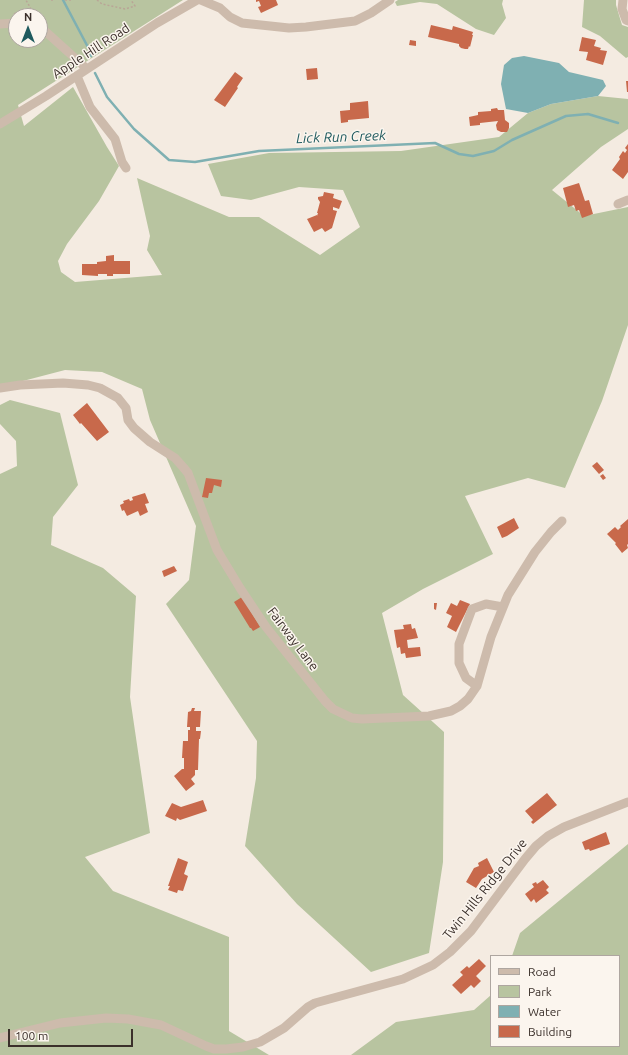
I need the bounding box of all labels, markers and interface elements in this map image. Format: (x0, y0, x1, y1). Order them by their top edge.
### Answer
north arrow (8, 8, 48, 48)
text: N (24, 11, 32, 23)
street label: Apple Hill Road (49, 20, 133, 82)
water label: Lick Run Creek (296, 127, 386, 147)
street label: Fairway Lane (264, 604, 322, 674)
street label: Twin Hills Ridge Drive (440, 836, 530, 942)
legend (490, 955, 620, 1047)
text: Road (528, 965, 556, 978)
text: Park (528, 985, 552, 998)
text: Water (528, 1005, 561, 1018)
scale bar (10, 1021, 135, 1047)
text: Building (528, 1025, 572, 1038)
text: 100 m (15, 1029, 48, 1042)

